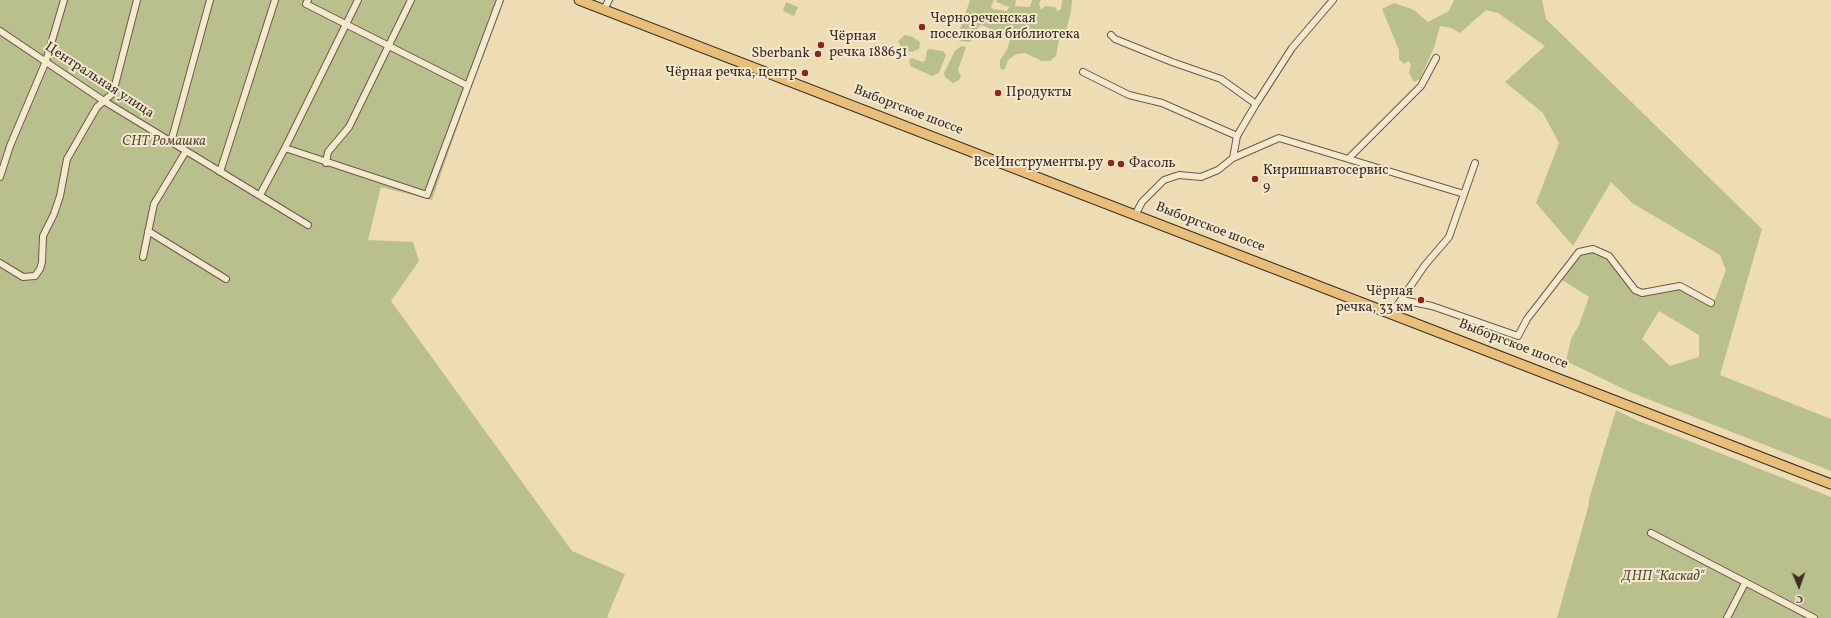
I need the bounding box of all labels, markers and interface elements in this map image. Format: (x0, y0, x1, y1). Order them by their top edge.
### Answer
place label: Чернореченская поселковая библиотека (930, 11, 1080, 44)
marker: Чернореченская поселковая библиотека (917, 22, 927, 32)
place label: Чёрная речка 188651 (829, 29, 907, 62)
street label: Центральная улица (41, 39, 157, 123)
marker: Чёрная речка 188651 (816, 40, 826, 50)
place label: Sberbank (751, 46, 810, 62)
marker: Sberbank (813, 49, 823, 59)
place label: Чёрная речка, центр (665, 65, 797, 81)
marker: Чёрная речка, центр (800, 68, 810, 78)
street label: Выборгское шоссе (851, 82, 965, 140)
place label: Продукты (1006, 85, 1072, 101)
marker: Продукты (993, 88, 1003, 98)
park label: СНТ Ромашка (122, 134, 206, 150)
place label: ВсеИнструменты.ру (973, 155, 1103, 171)
place label: Фасоль (1129, 156, 1176, 172)
marker: ВсеИнструменты.ру (1106, 158, 1116, 168)
marker: Фасоль (1116, 159, 1126, 169)
place label: Киришиавтосервис 9 (1263, 163, 1389, 196)
marker: Киришиавтосервис 9 (1250, 174, 1260, 184)
street label: Выборгское шоссе (1153, 199, 1267, 257)
place label: Чёрная речка, 33 км (1336, 284, 1413, 316)
marker: Чёрная речка, 33 км (1416, 295, 1426, 305)
street label: Выборгское шоссе (1456, 316, 1570, 374)
north arrow (1779, 566, 1819, 606)
park label: ДНП "Каскад" (1622, 569, 1704, 585)
text: С (1796, 591, 1803, 606)

